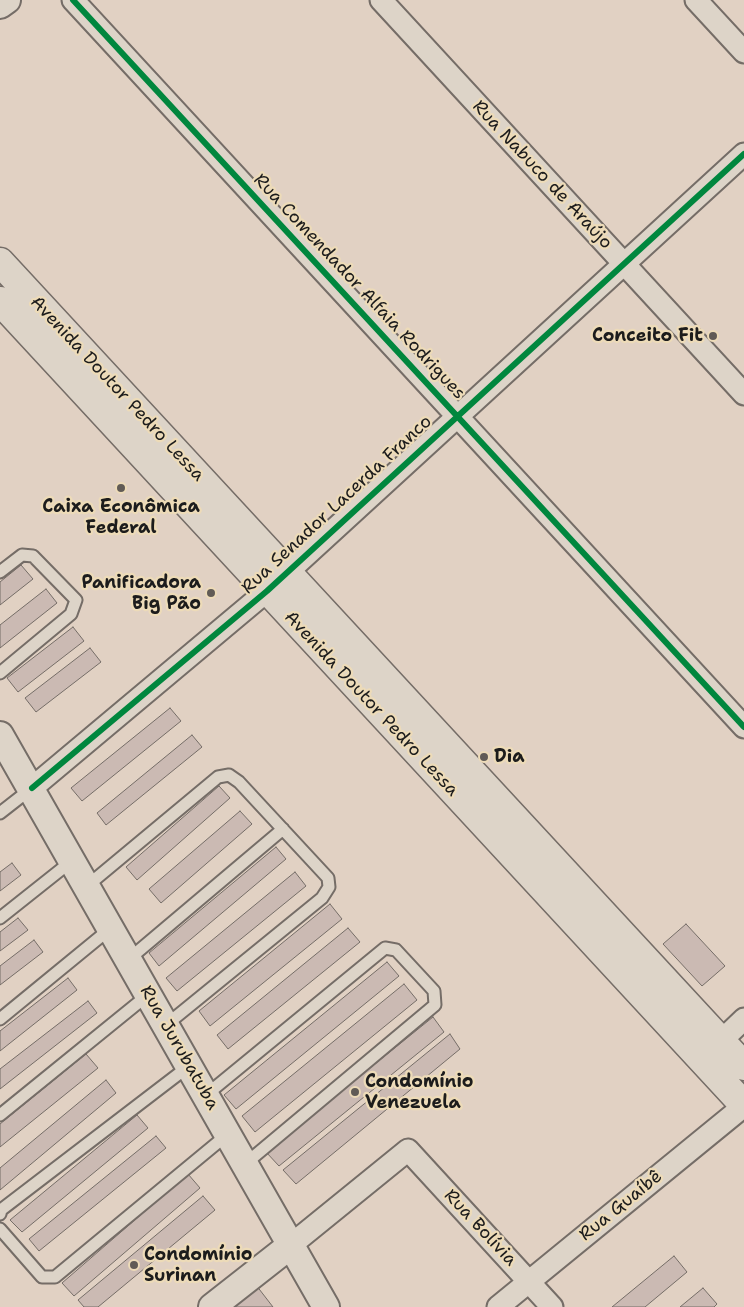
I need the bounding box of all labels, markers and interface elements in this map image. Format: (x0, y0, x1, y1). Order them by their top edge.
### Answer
street label: Rua Nabuco de Araújo (467, 96, 617, 254)
street label: Rua Comendador Alfaia Rodrigues (249, 170, 469, 404)
street label: Avenida Doutor Pedro Lessa (25, 292, 209, 486)
place label: Conceito Fit (592, 325, 703, 347)
marker: Conceito Fit (707, 330, 719, 342)
street label: Rua Senador Lacerda Franco (237, 411, 437, 599)
marker: Caixa Econômica Federal (115, 482, 127, 494)
place label: Caixa Econômica Federal (42, 496, 200, 538)
place label: Panificadora Big Pão (82, 572, 201, 614)
marker: Panificadora Big Pão (205, 587, 217, 599)
street label: Avenida Doutor Pedro Lessa (279, 607, 463, 801)
place label: Dia (494, 746, 524, 768)
marker: Dia (478, 751, 490, 763)
street label: Rua Jurubatuba (135, 982, 223, 1114)
place label: Condomínio Venezuela (365, 1071, 474, 1114)
marker: Condomínio Venezuela (349, 1086, 361, 1098)
street label: Rua Guaíbê (575, 1166, 667, 1246)
street label: Rua Bolívia (439, 1185, 521, 1271)
place label: Condomínio Surinan (144, 1244, 253, 1286)
marker: Condomínio Surinan (128, 1259, 140, 1271)

